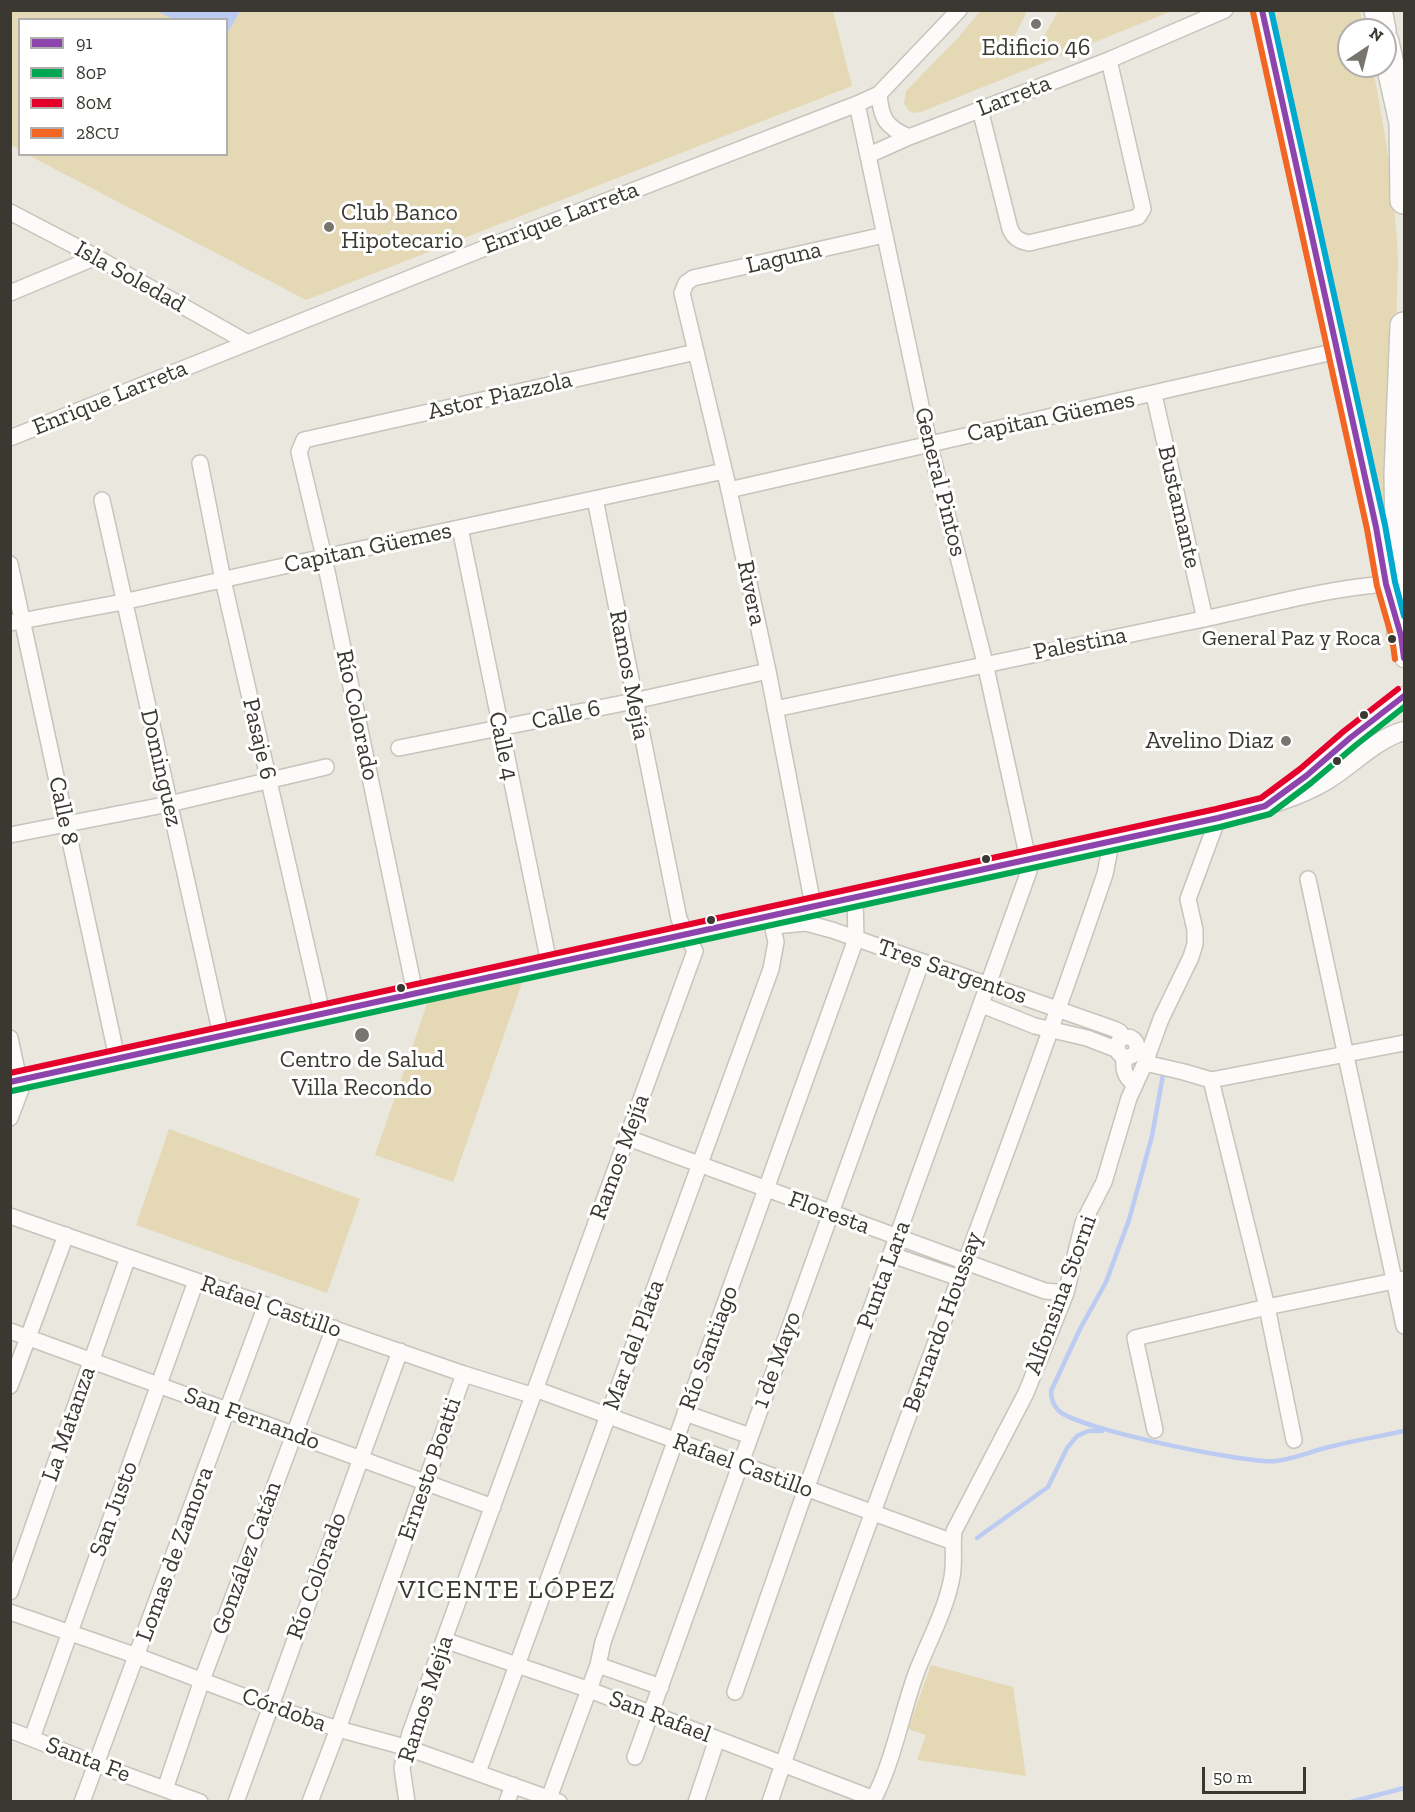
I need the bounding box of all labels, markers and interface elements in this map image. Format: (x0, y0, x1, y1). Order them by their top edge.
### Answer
marker: Edificio 46 (1029, 17, 1043, 31)
legend (18, 18, 228, 156)
north arrow (1337, 18, 1397, 78)
text: N (1366, 23, 1387, 46)
text: 91 (76, 32, 93, 54)
place label: Edificio 46 (982, 34, 1090, 62)
text: 80P (76, 62, 106, 84)
street label: Larreta (973, 69, 1055, 123)
text: 80M (76, 92, 112, 114)
text: 28CU (76, 122, 120, 144)
street label: Enrique Larreta (479, 175, 643, 261)
place label: Club Banco Hipotecario (341, 199, 463, 255)
marker: Club Banco Hipotecario (322, 220, 336, 234)
street label: Isla Soledad (70, 235, 190, 319)
street label: Laguna (743, 235, 825, 281)
street label: Enrique Larreta (28, 354, 192, 442)
street label: Astor Piazzola (425, 365, 575, 427)
street label: Capitan Güemes (965, 385, 1137, 449)
street label: General Pintos (908, 405, 972, 559)
street label: Bustamante (1151, 443, 1207, 571)
street label: Capitan Güemes (282, 516, 454, 580)
street label: Rivera (730, 558, 772, 628)
street label: Ramos Mejía (602, 608, 656, 742)
street label: Palestina (1031, 621, 1129, 667)
place label: General Paz y Roca (1202, 626, 1381, 652)
marker: General Paz y Roca (1386, 633, 1398, 645)
street label: Río Colorado (329, 647, 385, 783)
street label: Calle 6 (529, 694, 603, 736)
street label: Pasaje 6 (236, 695, 282, 783)
street label: Dominguez (134, 707, 188, 829)
street label: Calle 4 (482, 709, 524, 783)
unlabelled marker (1358, 709, 1370, 721)
place label: Avelino Diaz (1145, 727, 1274, 755)
marker: Avelino Diaz (1279, 734, 1293, 748)
unlabelled marker (1331, 755, 1343, 767)
street label: Calle 8 (42, 774, 84, 848)
unlabelled marker (980, 853, 992, 865)
unlabelled marker (705, 914, 717, 926)
street label: Tres Sargentos (873, 933, 1031, 1011)
unlabelled marker (395, 982, 407, 994)
marker: Centro de Salud Villa Recondo (353, 1026, 371, 1044)
place label: Centro de Salud Villa Recondo (280, 1046, 444, 1102)
street label: Ramos Mejía (584, 1090, 656, 1224)
street label: Floresta (784, 1185, 874, 1241)
street label: Alfonsina Storni (1019, 1211, 1103, 1379)
street label: Punta Lara (851, 1217, 917, 1333)
street label: Bernardo Houssay (897, 1228, 989, 1416)
street label: Rafael Castillo (197, 1269, 345, 1345)
street label: Mar del Plata (597, 1276, 671, 1414)
street label: Río Santiago (673, 1282, 745, 1414)
street label: 1 de Mayo (746, 1308, 808, 1412)
street label: La Matanza (36, 1363, 102, 1485)
street label: San Fernando (180, 1381, 324, 1457)
street label: Ernesto Boatti (392, 1394, 468, 1544)
street label: Rafael Castillo (669, 1427, 817, 1505)
street label: San Justo (83, 1457, 145, 1561)
street label: Lomas de Zamora (130, 1463, 220, 1645)
street label: González Catán (206, 1477, 288, 1639)
street label: Río Colorado (281, 1509, 353, 1643)
district label: VICENTE LÓPEZ (398, 1574, 616, 1606)
street label: Ramos Mejía (392, 1632, 460, 1766)
street label: Córdoba (238, 1681, 330, 1739)
street label: San Rafael (605, 1684, 715, 1750)
street label: Santa Fe (42, 1731, 134, 1789)
scale bar (1205, 1755, 1308, 1793)
text: 50 m (1213, 1766, 1252, 1788)

